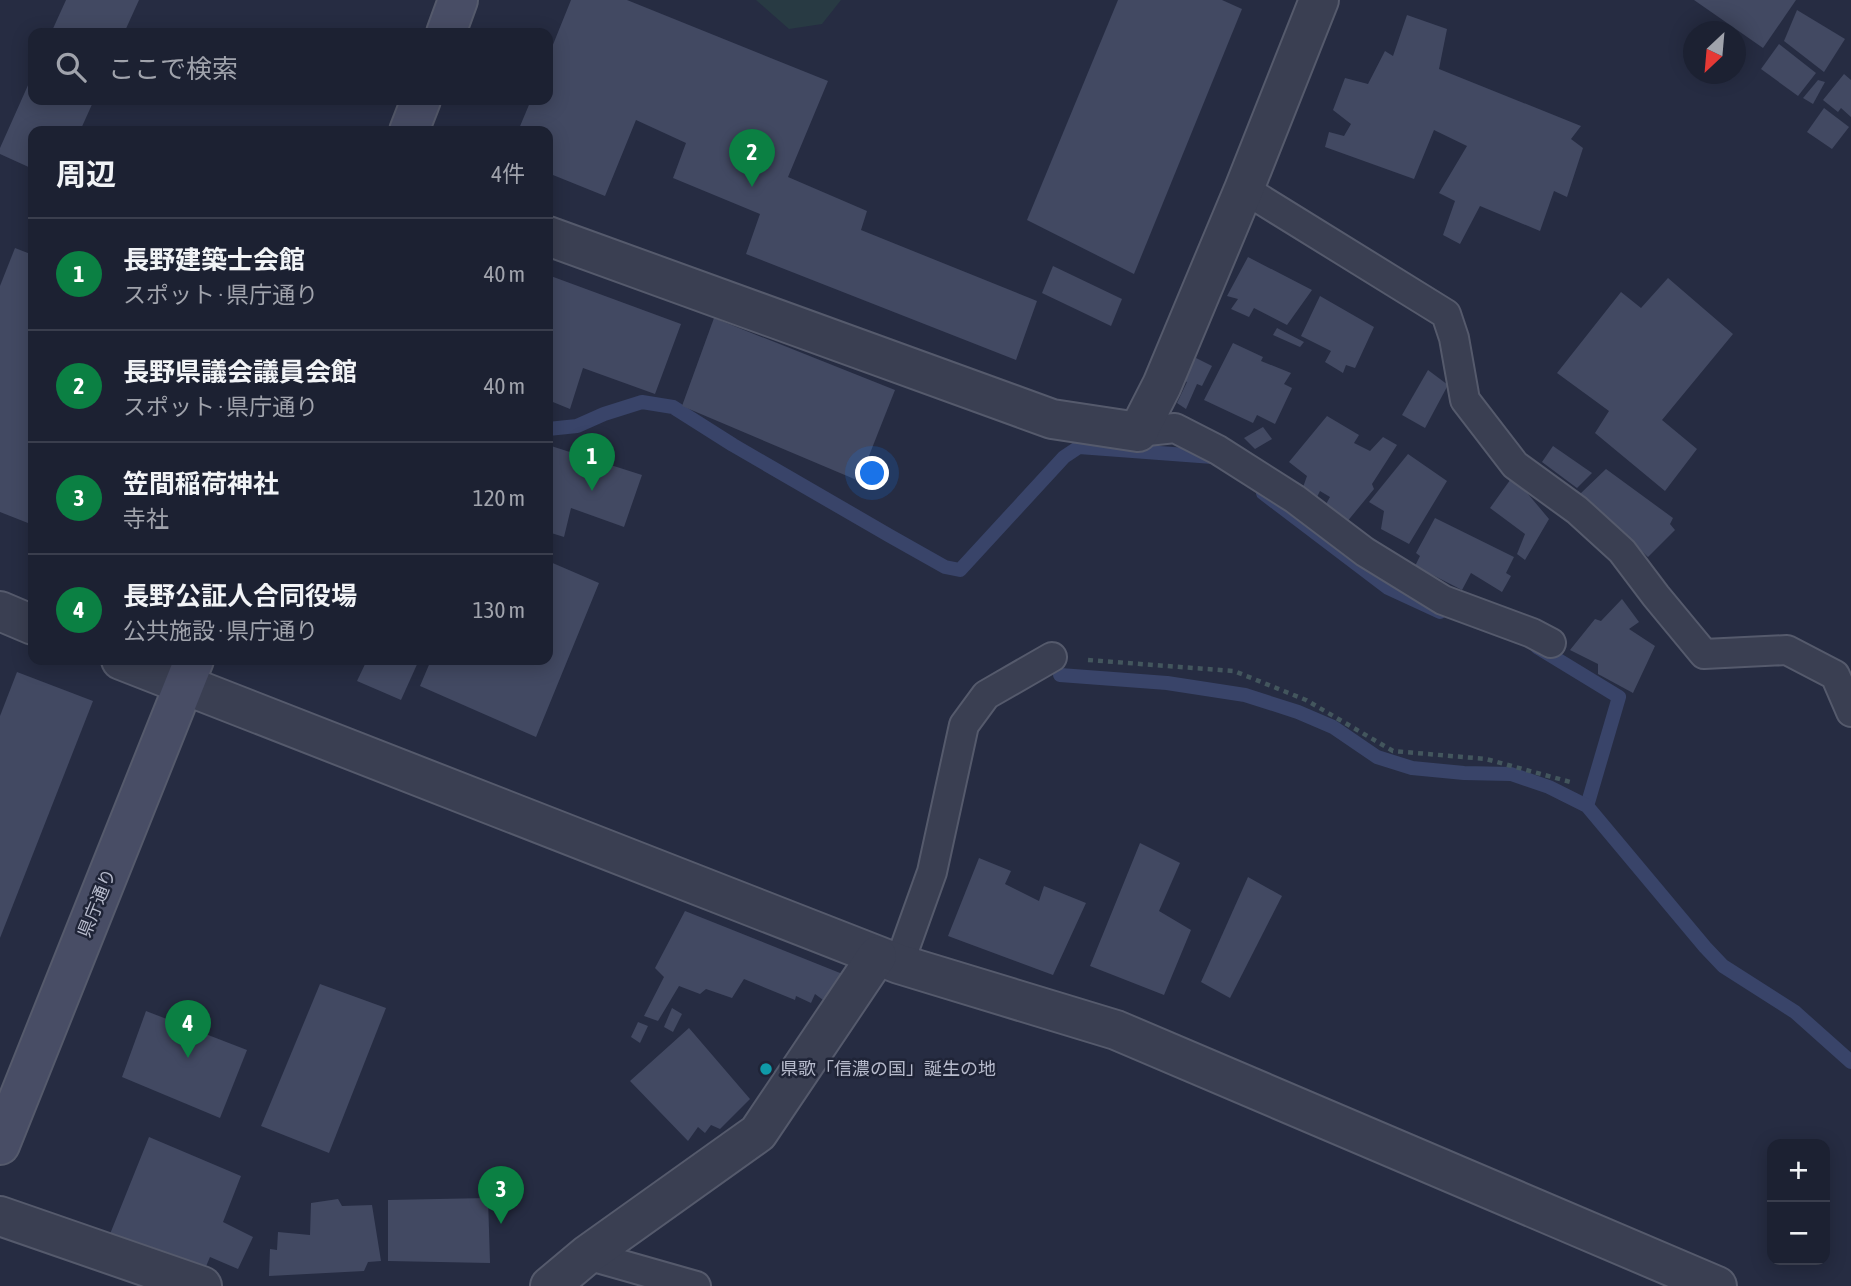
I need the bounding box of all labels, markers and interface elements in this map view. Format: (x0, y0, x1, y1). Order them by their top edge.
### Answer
north arrow (1683, 21, 1746, 84)
search box (28, 28, 553, 105)
icon: search (52, 48, 90, 86)
text: ここで検索 (108, 54, 238, 84)
pin: 2 (729, 129, 775, 187)
text: 周辺 (56, 157, 116, 191)
text: 4件 (491, 161, 525, 187)
text: 長野建築士会館 (123, 245, 305, 275)
text: 1 (74, 261, 84, 287)
text: 40 m (484, 261, 525, 287)
text: スポット · 県庁通り (123, 282, 318, 308)
text: 長野県議会議員会館 (123, 357, 357, 387)
text: 2 (74, 373, 84, 399)
text: 40 m (484, 373, 525, 399)
text: スポット · 県庁通り (123, 394, 318, 420)
pin: 1 (569, 433, 615, 491)
your location (855, 456, 889, 490)
text: 笠間稲荷神社 (123, 469, 279, 499)
text: 3 (74, 485, 84, 511)
text: 120 m (473, 485, 525, 511)
text: 寺社 (123, 506, 169, 532)
text: 長野公証人合同役場 (123, 581, 357, 611)
text: 4 (74, 597, 84, 623)
text: 130 m (473, 597, 525, 623)
text: 公共施設 · 県庁通り (123, 618, 318, 644)
street label: 県庁通り (73, 866, 120, 940)
pin: 4 (165, 1000, 211, 1058)
place label: 県歌「信濃の国」誕生の地 (780, 1058, 996, 1079)
marker: 県歌「信濃の国」誕生の地 (758, 1061, 774, 1077)
map controls (1767, 1139, 1830, 1265)
button: + (1767, 1139, 1830, 1202)
pin: 3 (478, 1166, 524, 1224)
button: − (1767, 1202, 1830, 1265)

